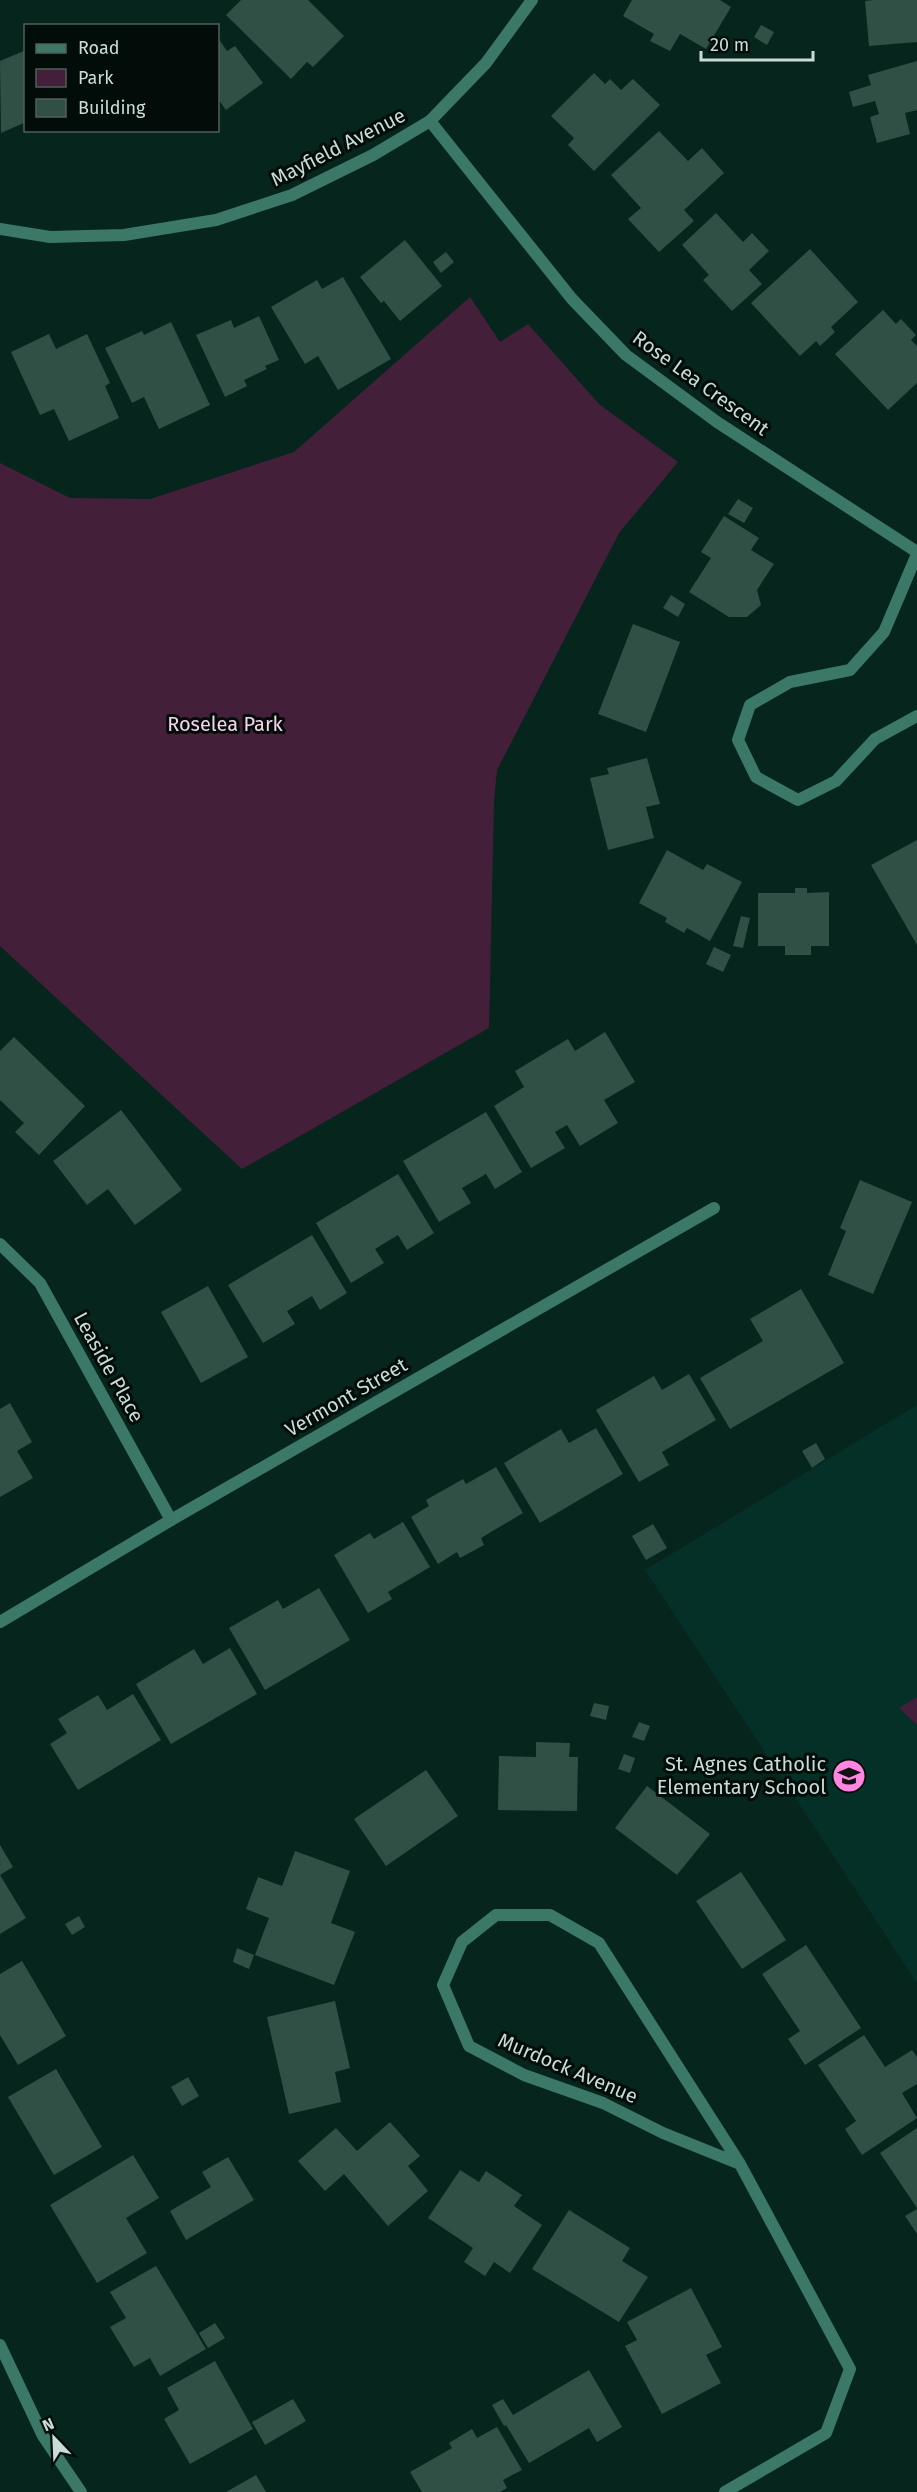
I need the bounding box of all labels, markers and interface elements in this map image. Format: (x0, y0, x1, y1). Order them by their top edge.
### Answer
legend (24, 24, 219, 132)
scale bar (701, 24, 814, 62)
text: 20 m (710, 34, 749, 56)
text: Road (78, 37, 120, 59)
text: Park (78, 67, 114, 89)
text: Building (78, 97, 146, 119)
street label: Mayfield Avenue (267, 103, 409, 191)
street label: Rose Lea Crescent (628, 325, 774, 441)
park label: Roselea Park (167, 712, 284, 736)
street label: Leaside Place (69, 1308, 149, 1426)
street label: Vermont Street (281, 1352, 412, 1442)
place label: St. Agnes Catholic Elementary School (657, 1752, 826, 1799)
school or university icon: St. Agnes Catholic Elementary School (831, 1758, 867, 1794)
street label: Murdock Avenue (495, 2028, 641, 2108)
north arrow (24, 2408, 84, 2468)
text: N (40, 2414, 57, 2435)

